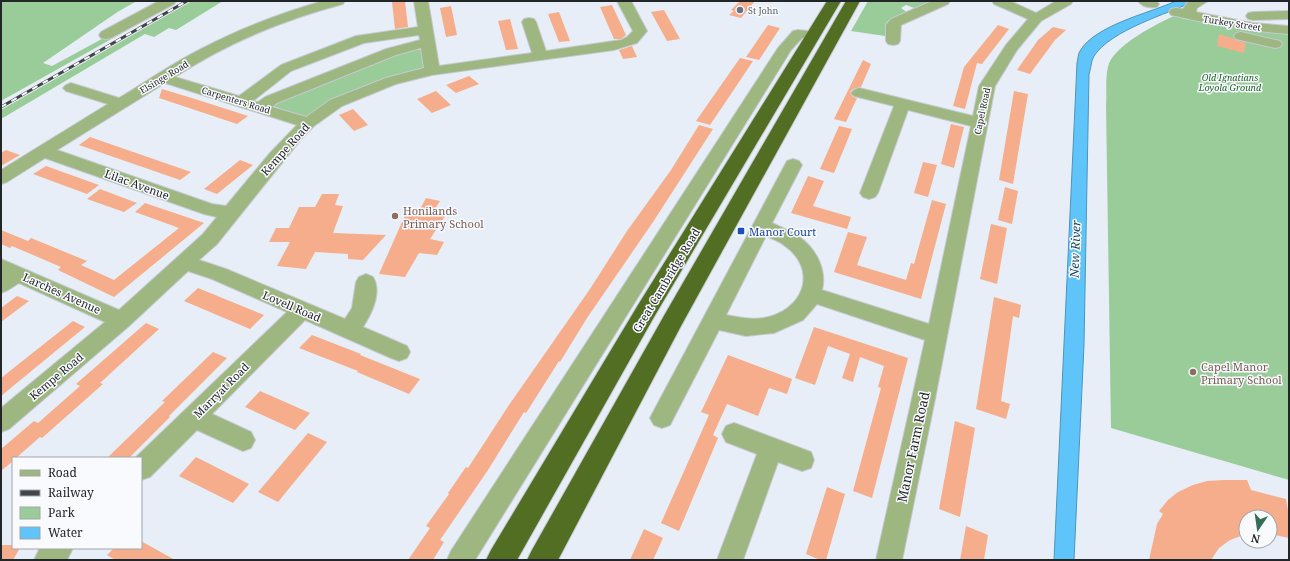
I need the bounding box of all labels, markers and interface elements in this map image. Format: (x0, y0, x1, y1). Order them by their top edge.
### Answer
place label: St John (748, 4, 779, 17)
marker: St John (735, 5, 745, 15)
street label: Turkey Street (1202, 12, 1262, 34)
street label: Elsinge Road (137, 57, 191, 97)
park label: Old Ignatians Loyola Ground (1198, 71, 1262, 94)
street label: Carpenters Road (200, 83, 272, 117)
street label: Capel Road (971, 86, 993, 136)
street label: Kempe Road (257, 119, 313, 178)
street label: Lilac Avenue (103, 165, 171, 203)
place label: Honilands Primary School (403, 203, 484, 231)
marker: Honilands Primary School (390, 211, 400, 221)
water label: New River (1065, 220, 1085, 279)
place label: Manor Court (749, 224, 816, 239)
street label: Great Cambridge Road (629, 225, 703, 335)
marker: Manor Court (736, 226, 746, 236)
street label: Larches Avenue (21, 269, 103, 317)
street label: Lovell Road (261, 287, 324, 325)
street label: Kempe Road (26, 349, 86, 403)
street label: Marryat Road (190, 359, 252, 421)
place label: Capel Manor Primary School (1201, 359, 1282, 387)
marker: Capel Manor Primary School (1188, 367, 1198, 377)
street label: Manor Farm Road (893, 390, 933, 504)
legend (12, 457, 142, 549)
text: Road (48, 464, 78, 481)
text: Railway (48, 484, 94, 501)
text: Park (48, 504, 76, 521)
north arrow (1238, 509, 1278, 549)
text: Water (48, 524, 83, 541)
text: N (1249, 531, 1262, 548)

